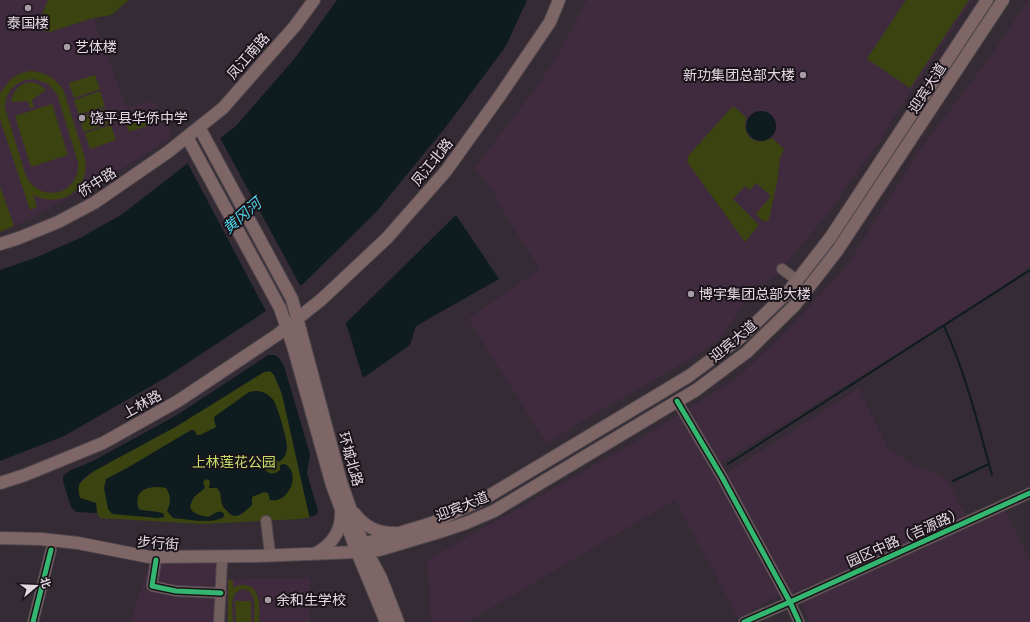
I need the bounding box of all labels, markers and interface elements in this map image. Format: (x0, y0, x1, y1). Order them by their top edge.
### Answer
marker: 泰国楼 (23, 3, 33, 13)
place label: 泰国楼 (7, 15, 49, 32)
street label: 凤江南路 (224, 30, 273, 83)
place label: 艺体楼 (75, 39, 117, 56)
marker: 艺体楼 (62, 42, 72, 52)
street label: 迎宾大道 (905, 60, 950, 116)
place label: 新功集团总部大楼 (683, 67, 795, 84)
marker: 新功集团总部大楼 (798, 70, 808, 80)
place label: 饶平县华侨中学 (90, 110, 188, 127)
marker: 饶平县华侨中学 (77, 113, 87, 123)
street label: 凤江北路 (408, 135, 457, 189)
street label: 侨中路 (75, 164, 120, 201)
water label: 黄冈河 (219, 192, 267, 238)
place label: 博宇集团总部大楼 (699, 286, 811, 303)
marker: 博宇集团总部大楼 (686, 289, 696, 299)
street label: 迎宾大道 (706, 317, 760, 366)
street label: 上林路 (120, 387, 165, 422)
street label: 环城北路 (335, 430, 366, 488)
park label: 上林莲花公园 (192, 454, 276, 471)
street label: 迎宾大道 (433, 488, 491, 525)
street label: 园区中路（吉源路） (844, 504, 966, 571)
street label: 步行街 (136, 534, 180, 553)
north arrow (16, 566, 56, 606)
text: 北 (37, 576, 53, 590)
place label: 余和生学校 (276, 592, 346, 609)
marker: 余和生学校 (263, 595, 273, 605)

